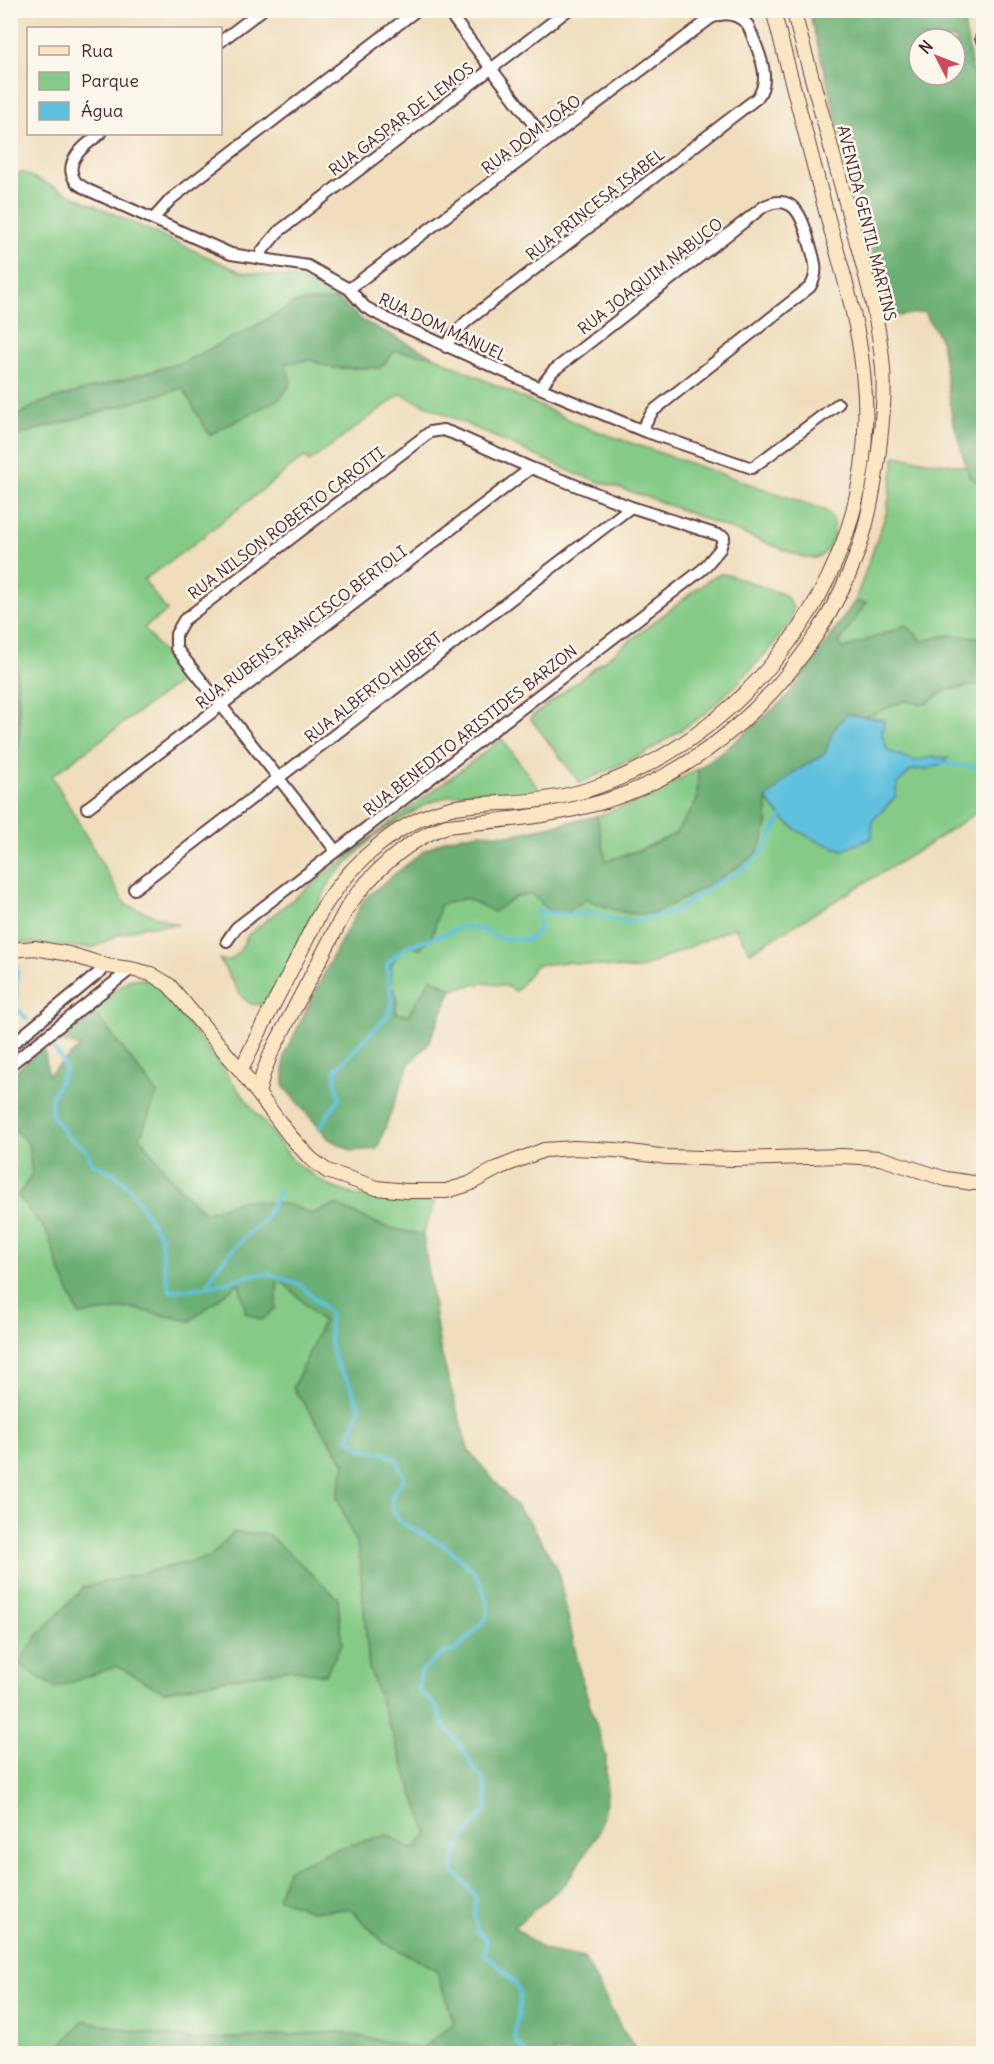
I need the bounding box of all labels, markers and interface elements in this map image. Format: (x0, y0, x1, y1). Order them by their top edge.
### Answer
legend (27, 27, 222, 135)
north arrow (907, 27, 967, 87)
text: N (915, 36, 937, 58)
text: Rua (81, 39, 113, 62)
street label: RUA GASPAR DE LEMOS (325, 58, 477, 180)
text: Parque (81, 69, 139, 92)
street label: RUA DOM JOÃO (477, 90, 585, 178)
text: Água (81, 99, 123, 122)
street label: AVENIDA GENTIL MARTINS (833, 123, 901, 323)
street label: RUA PRINCESA ISABEL (522, 143, 669, 264)
street label: RUA JOAQUIM NABUCO (574, 213, 726, 339)
street label: RUA DOM MANUEL (376, 289, 511, 366)
street label: RUA NILSON ROBERTO CAROTTI (184, 443, 388, 603)
street label: RUA RUBENS FRANCISCO BERTOLI (192, 541, 410, 713)
street label: RUA ALBERTO HUBERT (300, 627, 446, 747)
street label: RUA BENEDITO ARISTIDES BARZON (359, 640, 581, 820)

